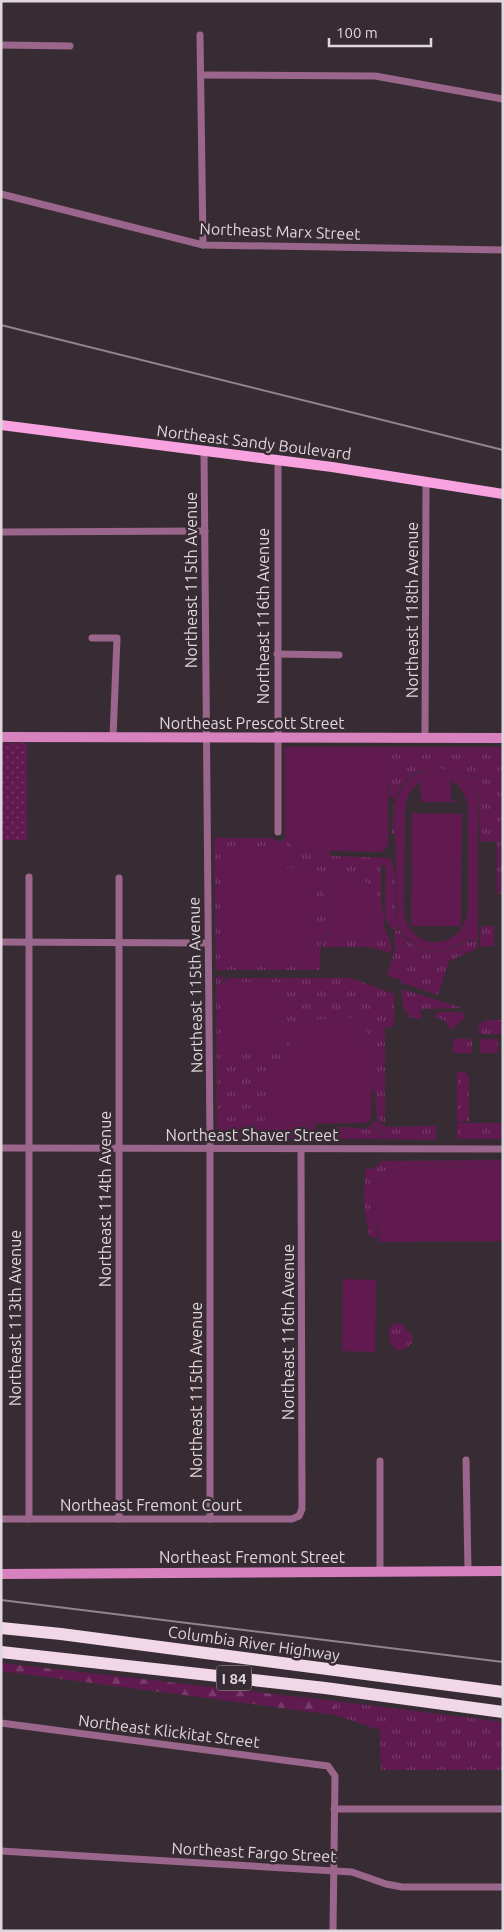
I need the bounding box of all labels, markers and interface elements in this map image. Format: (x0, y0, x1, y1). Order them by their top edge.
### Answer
scale bar (329, 15, 432, 47)
text: 100 m (336, 24, 378, 41)
street label: Northeast Marx Street (199, 219, 362, 243)
street label: Northeast Sandy Boulevard (156, 421, 352, 463)
street label: Northeast 115th Avenue (182, 492, 200, 668)
street label: Northeast 118th Avenue (403, 522, 421, 698)
street label: Northeast 116th Avenue (254, 528, 272, 704)
street label: Northeast Prescott Street (159, 714, 345, 732)
street label: Northeast 115th Avenue (184, 897, 206, 1073)
street label: Northeast 114th Avenue (96, 1111, 114, 1287)
street label: Northeast Shaver Street (166, 1126, 339, 1144)
street label: Northeast 113th Avenue (6, 1230, 24, 1406)
street label: Northeast 116th Avenue (279, 1244, 297, 1420)
street label: Northeast 115th Avenue (187, 1302, 205, 1478)
street label: Northeast Fremont Court (60, 1496, 243, 1514)
street label: Northeast Fremont Street (159, 1548, 346, 1566)
street label: Columbia River Highway (167, 1622, 341, 1664)
road number: I 84 (216, 1666, 252, 1690)
street label: Northeast Klickitat Street (77, 1711, 261, 1751)
street label: Northeast Fargo Street (171, 1839, 338, 1865)

